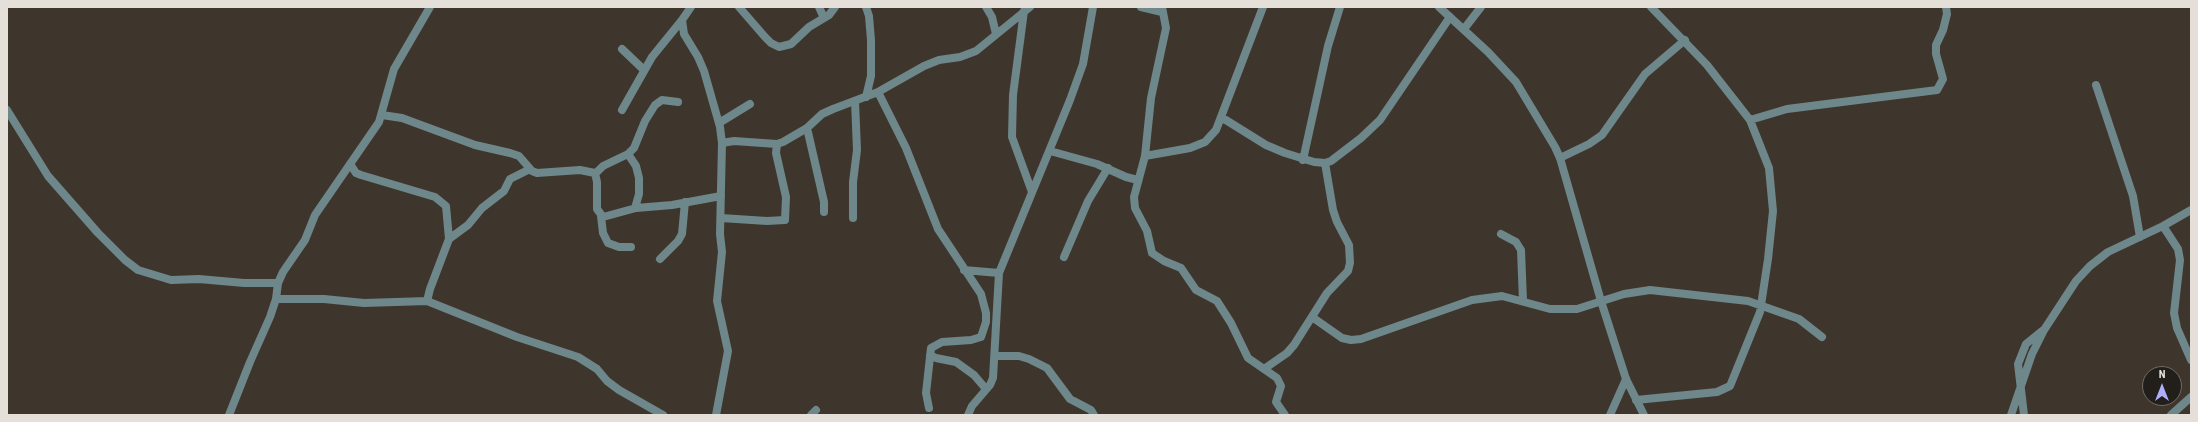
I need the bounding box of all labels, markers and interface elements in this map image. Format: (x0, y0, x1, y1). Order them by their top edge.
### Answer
north arrow (2142, 366, 2182, 406)
text: N (2159, 368, 2165, 381)

